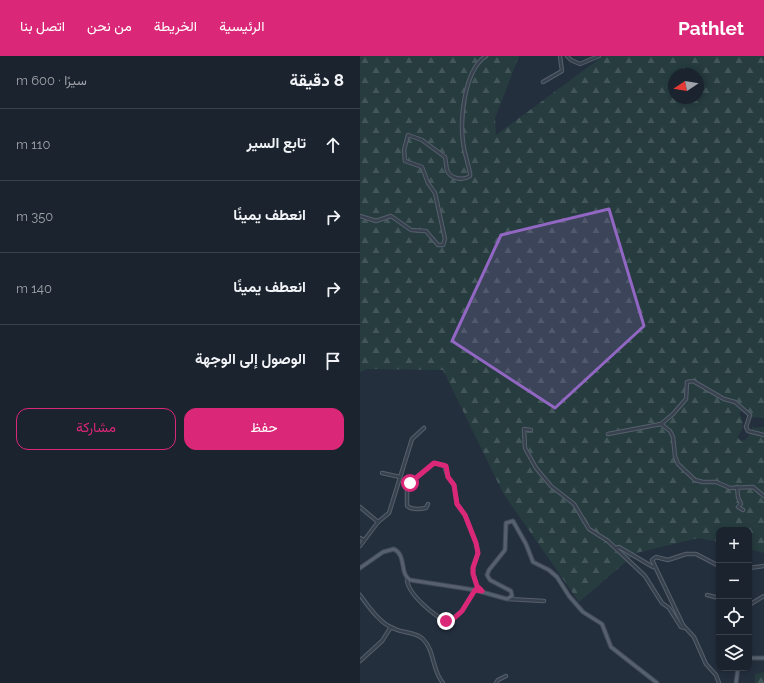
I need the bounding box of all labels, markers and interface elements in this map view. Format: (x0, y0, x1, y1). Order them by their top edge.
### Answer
text: Pathlet (678, 17, 744, 39)
text: اتصل بنا (20, 18, 65, 34)
text: من نحن (87, 18, 132, 34)
text: الخريطة (154, 18, 197, 34)
text: الرئيسية (219, 18, 264, 34)
north arrow (668, 68, 704, 104)
text: 8 دقيقة (290, 70, 344, 90)
text: سيرًا · 600 m (16, 73, 87, 88)
text: تابع السير (246, 134, 306, 152)
icon: ahead (322, 134, 344, 156)
text: 110 m (16, 137, 50, 152)
text: انعطف يمينًا (233, 206, 306, 224)
icon: right (322, 206, 344, 228)
text: 350 m (16, 209, 53, 224)
text: انعطف يمينًا (233, 278, 306, 296)
icon: right (322, 278, 344, 300)
text: 140 m (16, 281, 52, 296)
text: الوصول إلى الوجهة (195, 350, 306, 368)
icon: arrive (322, 350, 344, 372)
button: مشاركة (16, 408, 176, 450)
button: حفظ (184, 408, 344, 450)
route start (401, 474, 419, 492)
map controls (716, 527, 752, 671)
button: + (716, 527, 752, 563)
button: − (716, 563, 752, 599)
button: locate (716, 599, 752, 635)
route end (437, 612, 455, 630)
button: layers (716, 635, 752, 671)

